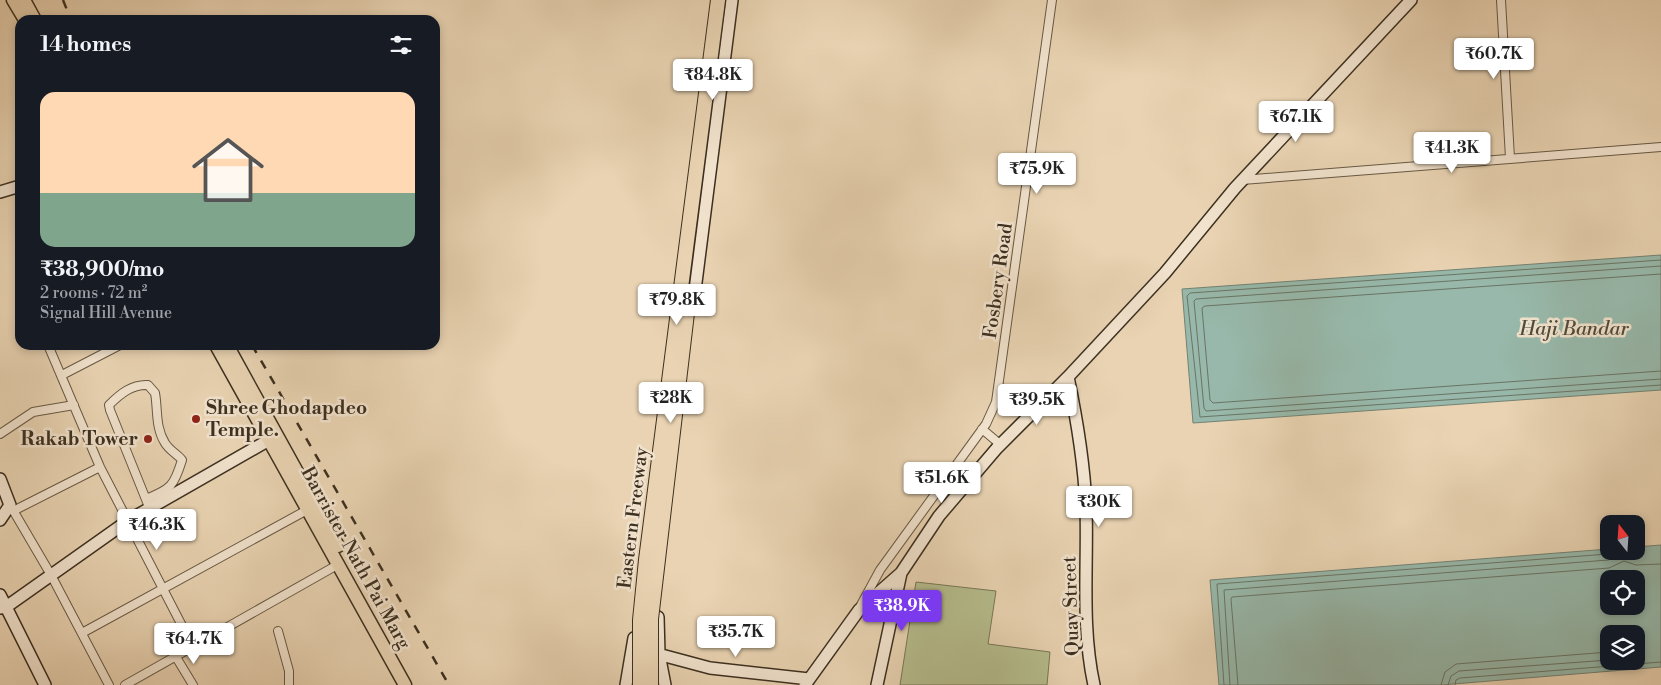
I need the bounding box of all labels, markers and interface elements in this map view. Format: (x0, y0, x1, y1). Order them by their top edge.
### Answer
icon: filters (387, 31, 415, 59)
text: 14 homes (40, 32, 131, 58)
pin: ₹60.7K (1453, 38, 1535, 80)
text: ₹60.7K (1465, 44, 1523, 64)
pin: ₹84.8K (672, 58, 754, 101)
text: ₹84.8K (684, 65, 742, 85)
pin: ₹67.1K (1255, 100, 1337, 143)
text: ₹67.1K (1270, 107, 1322, 127)
icon: home (183, 125, 273, 215)
pin: ₹41.3K (1411, 132, 1493, 174)
text: ₹41.3K (1425, 138, 1480, 158)
pin: ₹75.9K (996, 152, 1078, 195)
text: ₹75.9K (1009, 159, 1065, 179)
street label: Fosbery Road (978, 221, 1018, 340)
text: ₹38,900/mo (40, 257, 164, 283)
text: 2 rooms · 72 m² (40, 283, 147, 303)
pin: ₹79.8K (636, 284, 718, 326)
text: ₹79.8K (649, 290, 705, 310)
text: Signal Hill Avenue (40, 303, 172, 323)
water label: Haji Bandar (1518, 317, 1629, 342)
pin: ₹28K (641, 382, 701, 424)
pin: ₹39.5K (996, 384, 1078, 426)
text: ₹28K (650, 388, 692, 408)
text: ₹39.5K (1009, 390, 1065, 410)
place label: Shree Ghodapdeo Temple. (206, 396, 367, 442)
marker: Shree Ghodapdeo Temple. (190, 413, 202, 425)
place label: Rakab Tower (21, 427, 138, 451)
marker: Rakab Tower (142, 433, 154, 445)
street label: Eastern Freeway (612, 445, 654, 590)
street label: Barrister Nath Pai Marg (295, 462, 416, 654)
pin: ₹51.6K (901, 462, 983, 504)
text: ₹51.6K (915, 468, 969, 488)
pin: ₹30K (1069, 486, 1129, 528)
text: ₹30K (1077, 492, 1121, 512)
pin: ₹46.3K (116, 508, 198, 551)
text: ₹46.3K (128, 515, 186, 535)
north arrow (1600, 515, 1645, 560)
map controls (1600, 515, 1645, 670)
street label: Quay Street (1057, 555, 1085, 656)
button: locate (1600, 570, 1645, 615)
pin: ₹38.9K (861, 590, 943, 632)
text: ₹38.9K (874, 596, 930, 616)
pin: ₹35.7K (695, 616, 777, 658)
pin: ₹64.7K (153, 622, 235, 665)
text: ₹35.7K (708, 622, 764, 642)
button: layers (1600, 625, 1645, 670)
text: ₹64.7K (165, 629, 223, 649)

